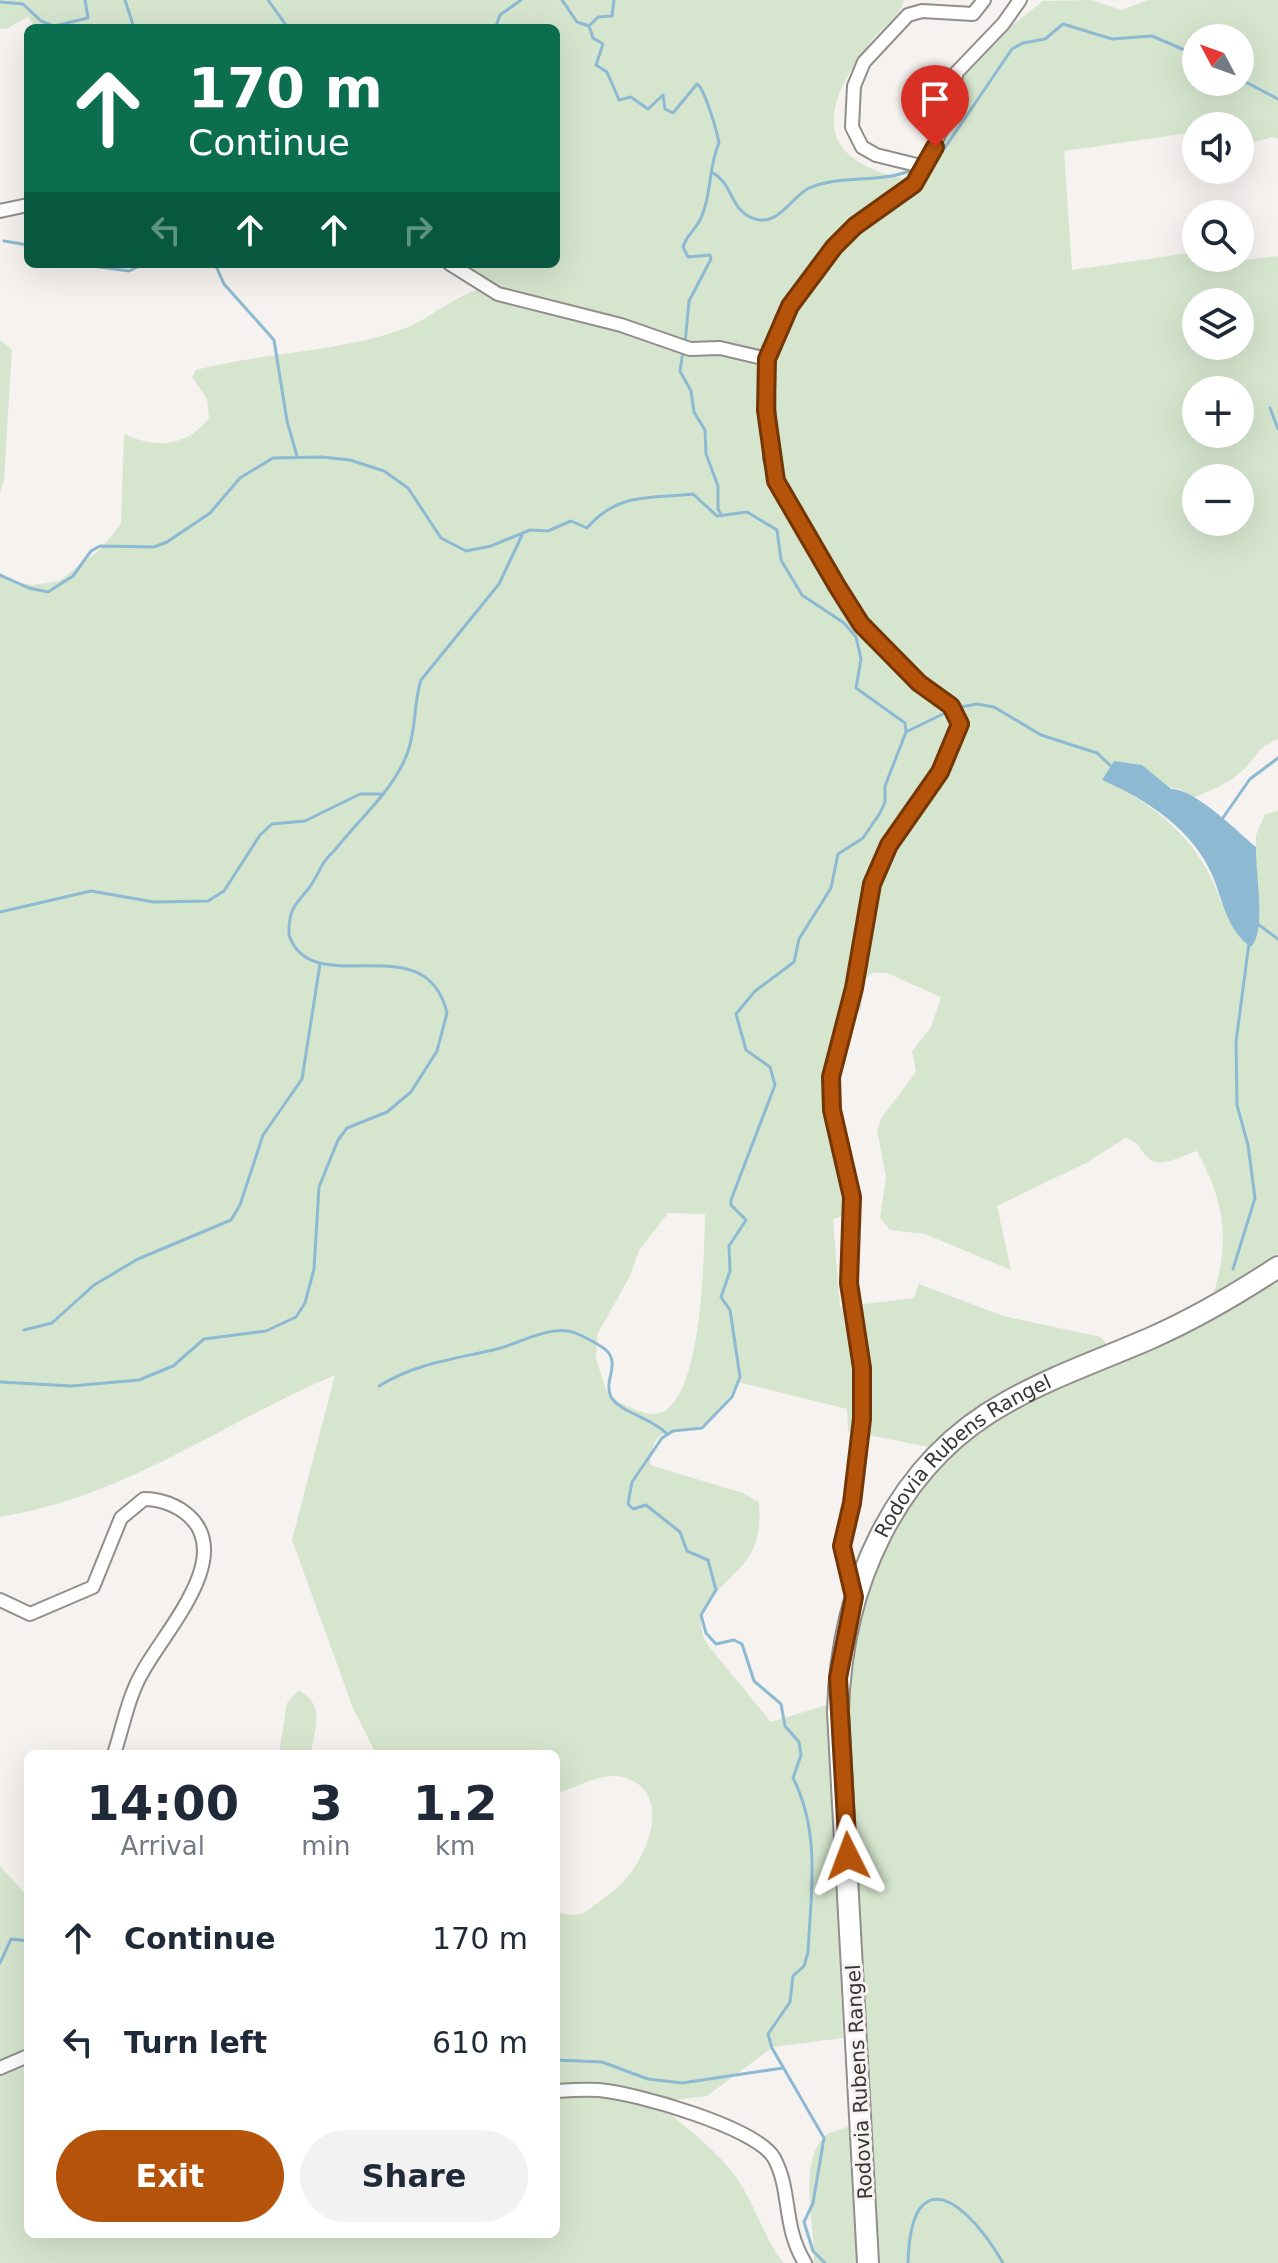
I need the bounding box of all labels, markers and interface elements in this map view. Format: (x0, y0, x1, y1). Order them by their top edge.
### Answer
north arrow (1182, 24, 1254, 96)
map controls (1182, 24, 1254, 536)
text: 170 m (188, 55, 383, 120)
icon: ahead (56, 56, 160, 160)
pin (901, 65, 969, 147)
icon: arrive (913, 77, 957, 121)
button: sound (1182, 112, 1254, 184)
text: Continue (188, 122, 350, 163)
button: search (1182, 200, 1254, 272)
icon: left (144, 208, 188, 252)
icon: ahead (228, 208, 272, 252)
icon: ahead (312, 208, 356, 252)
icon: right (396, 208, 440, 252)
button: layers (1182, 288, 1254, 360)
button: + (1182, 376, 1254, 448)
button: − (1182, 464, 1254, 536)
street label: Rodovia Rubens Rangel (869, 1369, 1055, 1541)
text: 14:00 (86, 1775, 239, 1831)
text: 3 (309, 1775, 343, 1831)
text: 1.2 (413, 1775, 498, 1831)
position arrow (806, 1814, 890, 1898)
text: Arrival (120, 1831, 205, 1861)
text: min (301, 1831, 350, 1861)
text: km (435, 1831, 475, 1861)
icon: ahead (56, 1916, 100, 1960)
text: Continue (124, 1921, 276, 1956)
text: 170 m (432, 1921, 528, 1956)
street label: Rodovia Rubens Rangel (841, 1964, 877, 2200)
icon: left (56, 2020, 100, 2064)
text: Turn left (124, 2025, 267, 2060)
text: 610 m (432, 2025, 528, 2060)
button: Exit (56, 2130, 284, 2222)
button: Share (300, 2130, 528, 2222)

